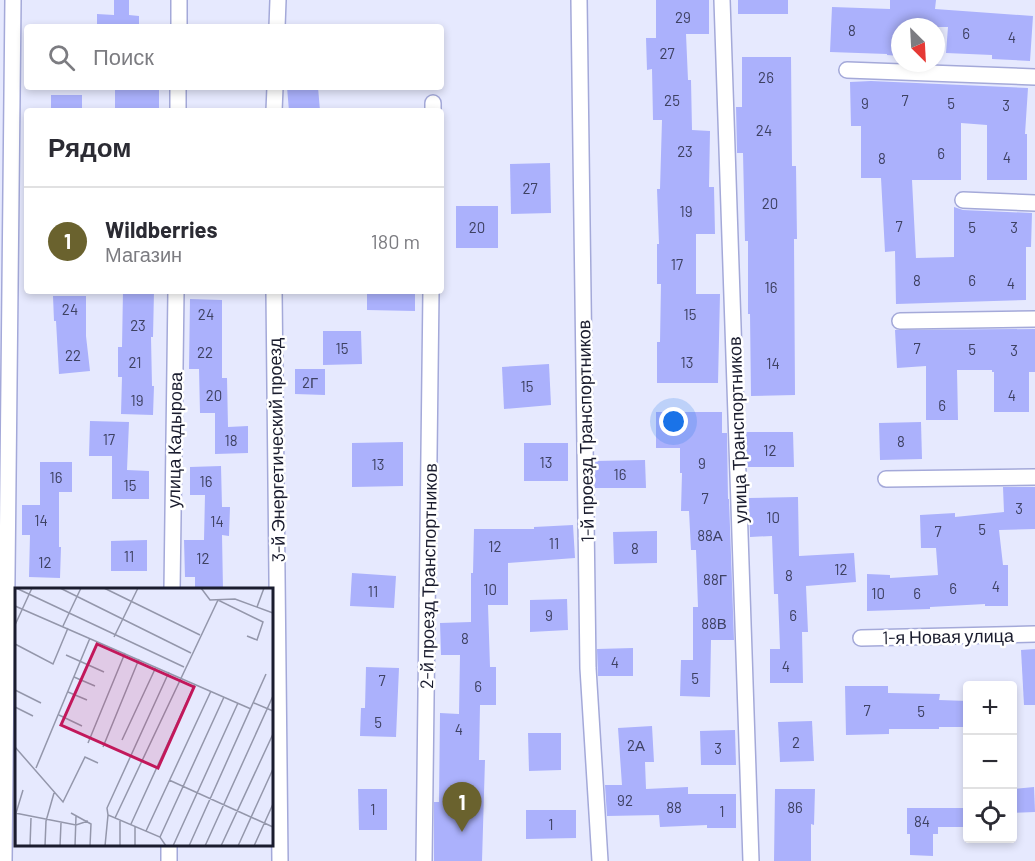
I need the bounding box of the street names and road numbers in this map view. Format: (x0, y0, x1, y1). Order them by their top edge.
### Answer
street label: 1-й проезд Транспортников (572, 320, 598, 542)
street label: улица Транспортников (723, 336, 751, 524)
street label: 3-й Энергетический проезд (263, 337, 289, 562)
street label: улица Кадырова (162, 371, 186, 508)
street label: 2-й проезд Транспортников (415, 463, 441, 689)
street label: 1-я Новая улица (882, 624, 1015, 648)

